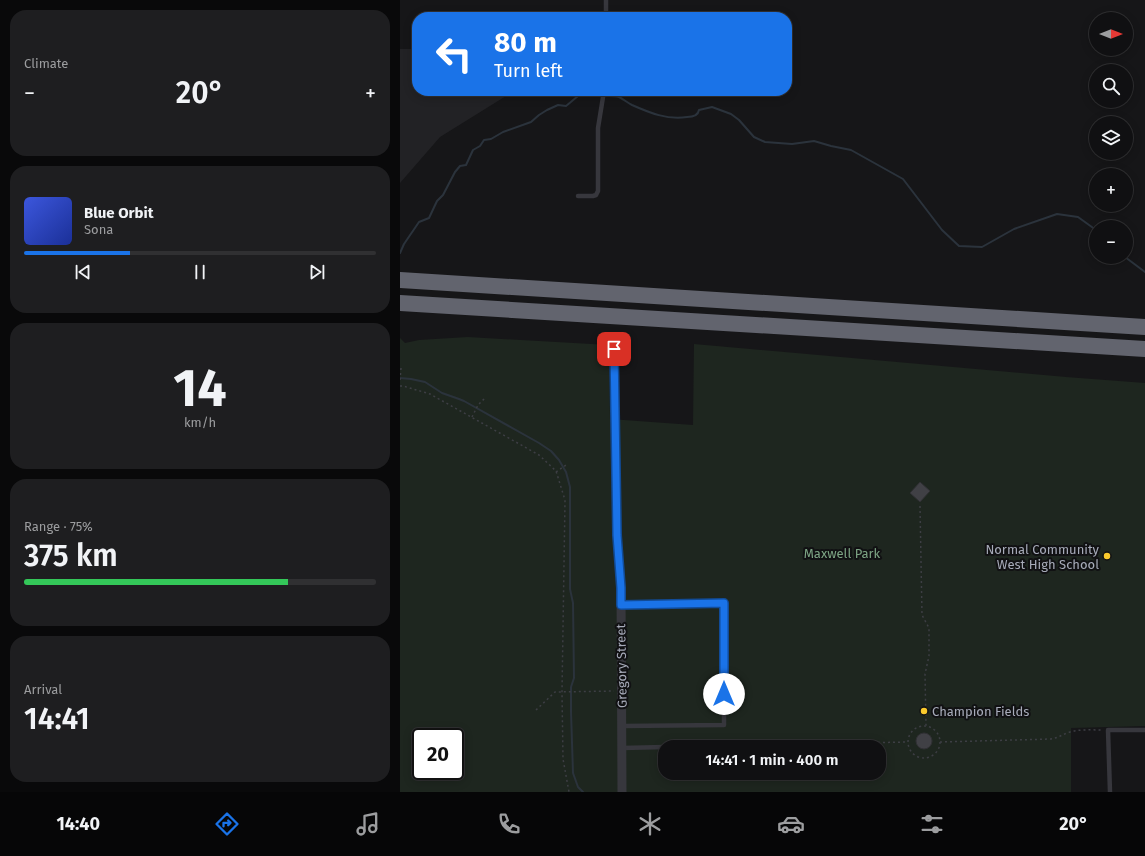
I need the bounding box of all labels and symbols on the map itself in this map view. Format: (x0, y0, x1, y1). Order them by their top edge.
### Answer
north arrow (1089, 12, 1133, 56)
pin (597, 332, 631, 366)
place label: Normal Community West High School (985, 542, 1100, 572)
park label: Maxwell Park (804, 546, 881, 561)
marker: Normal Community West High School (1102, 551, 1112, 561)
street label: Gregory Street (613, 623, 630, 708)
position arrow (703, 673, 745, 715)
place label: Champion Fields (932, 704, 1029, 719)
marker: Champion Fields (919, 706, 929, 716)
speed limit sign: 20 (412, 728, 464, 780)

